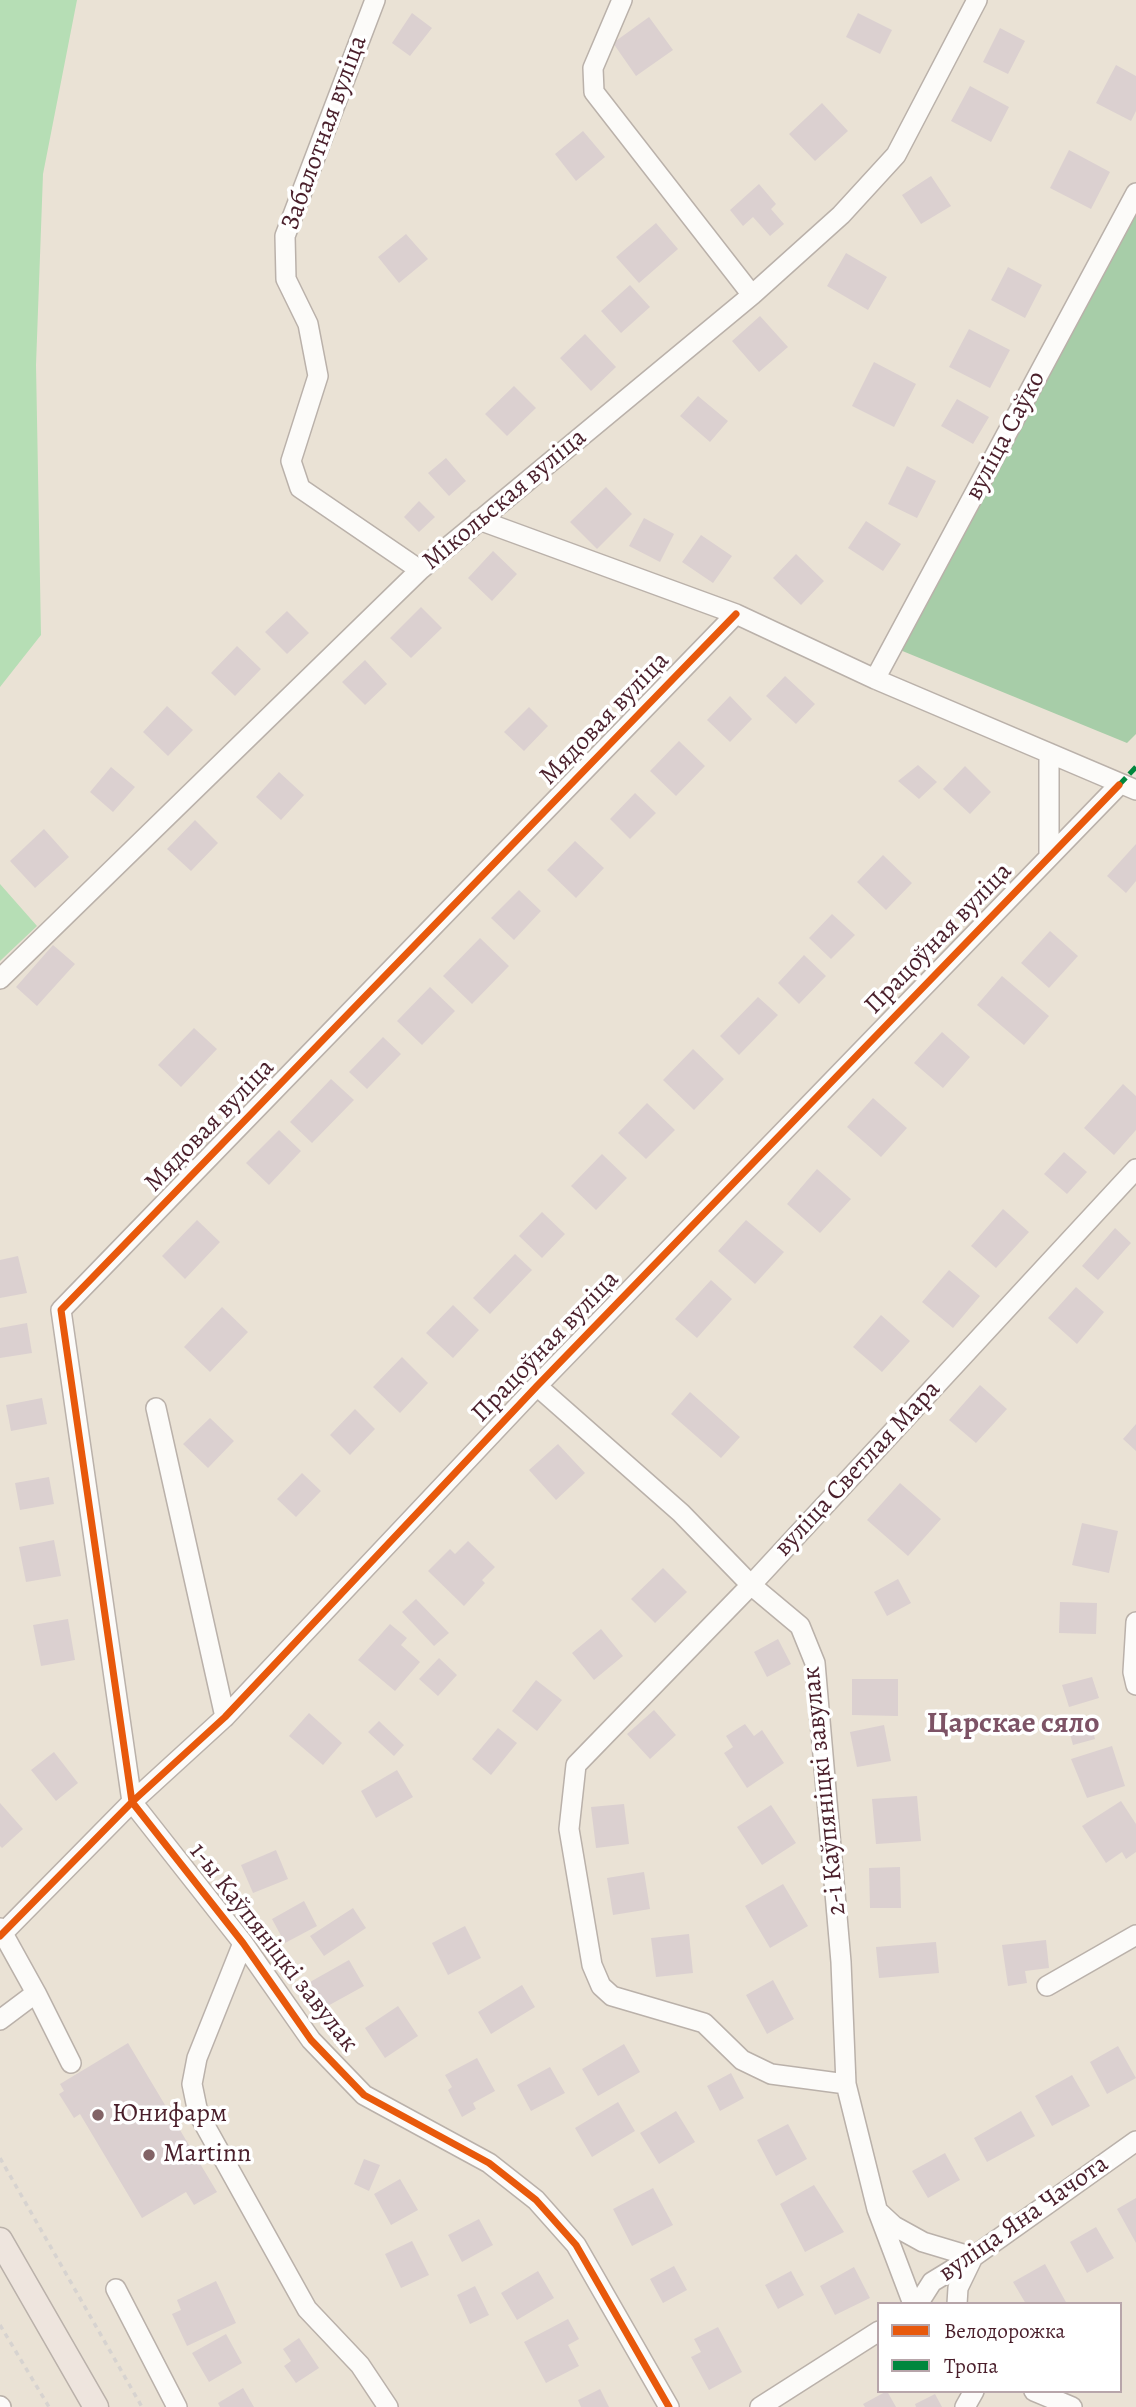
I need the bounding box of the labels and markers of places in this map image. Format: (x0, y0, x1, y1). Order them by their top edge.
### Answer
place label: Юнифарм (112, 2099, 227, 2131)
marker: Юнифарм (90, 2107, 106, 2123)
place label: Martinn (163, 2139, 251, 2171)
marker: Martinn (141, 2147, 157, 2163)

